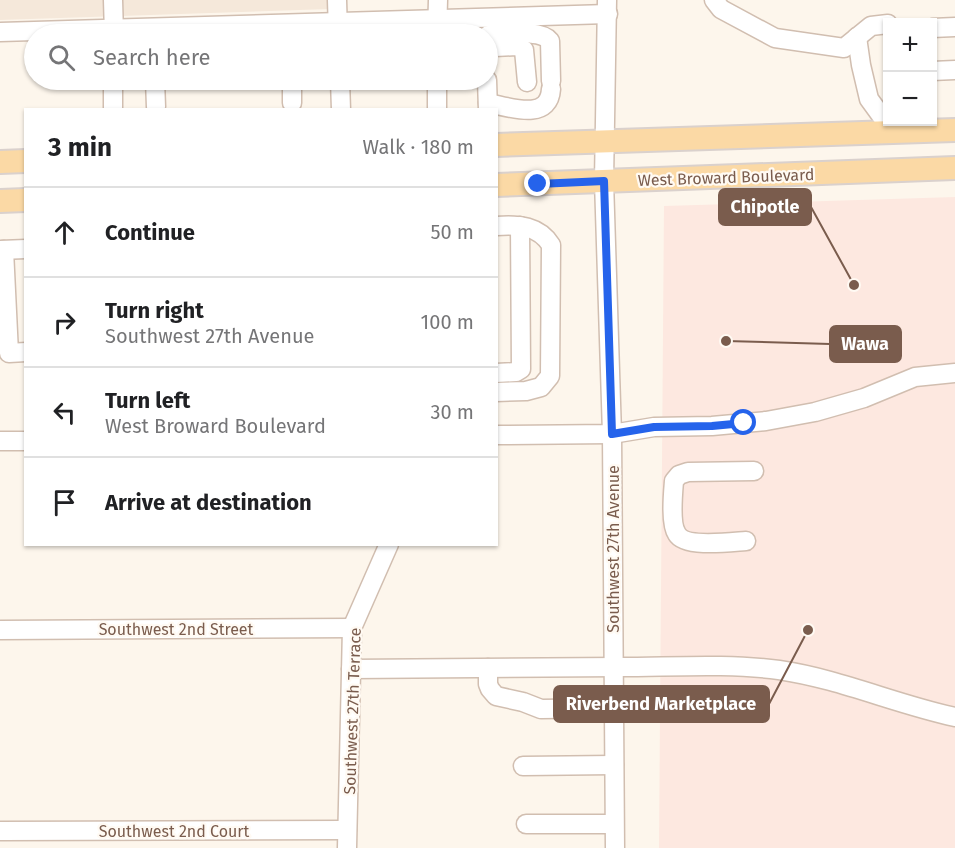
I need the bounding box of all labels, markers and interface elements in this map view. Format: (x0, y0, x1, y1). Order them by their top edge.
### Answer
map controls (883, 18, 937, 126)
button: + (883, 18, 937, 72)
search box (24, 24, 498, 90)
icon: search (45, 41, 78, 74)
text: Search here (93, 44, 211, 71)
button: − (883, 72, 937, 126)
text: 3 min (48, 132, 112, 163)
text: Walk · 180 m (363, 135, 474, 159)
street label: West Broward Boulevard (637, 165, 815, 190)
route end (524, 170, 550, 196)
callout: Chipotle (719, 189, 811, 225)
text: Chipotle (731, 196, 799, 218)
icon: ahead (48, 216, 81, 249)
text: Continue (105, 219, 195, 246)
text: 50 m (430, 220, 474, 244)
text: Turn right (105, 297, 204, 324)
icon: right (48, 306, 81, 339)
text: 100 m (421, 310, 474, 334)
text: Southwest 27th Avenue (105, 324, 314, 348)
callout: Wawa (830, 326, 901, 362)
text: Wawa (841, 333, 889, 355)
text: Turn left (105, 387, 190, 414)
icon: left (48, 396, 81, 429)
text: 30 m (430, 400, 474, 424)
route start (730, 409, 756, 435)
text: West Broward Boulevard (105, 414, 326, 438)
street label: Southwest 27th Avenue (604, 465, 623, 633)
icon: arrive (48, 486, 81, 519)
text: Arrive at destination (105, 489, 312, 516)
street label: Southwest 2nd Street (99, 620, 254, 639)
street label: Southwest 27th Terrace (340, 627, 365, 795)
callout: Riverbend Marketplace (554, 686, 769, 722)
text: Riverbend Marketplace (566, 693, 756, 715)
street label: Southwest 2nd Court (99, 822, 250, 841)

